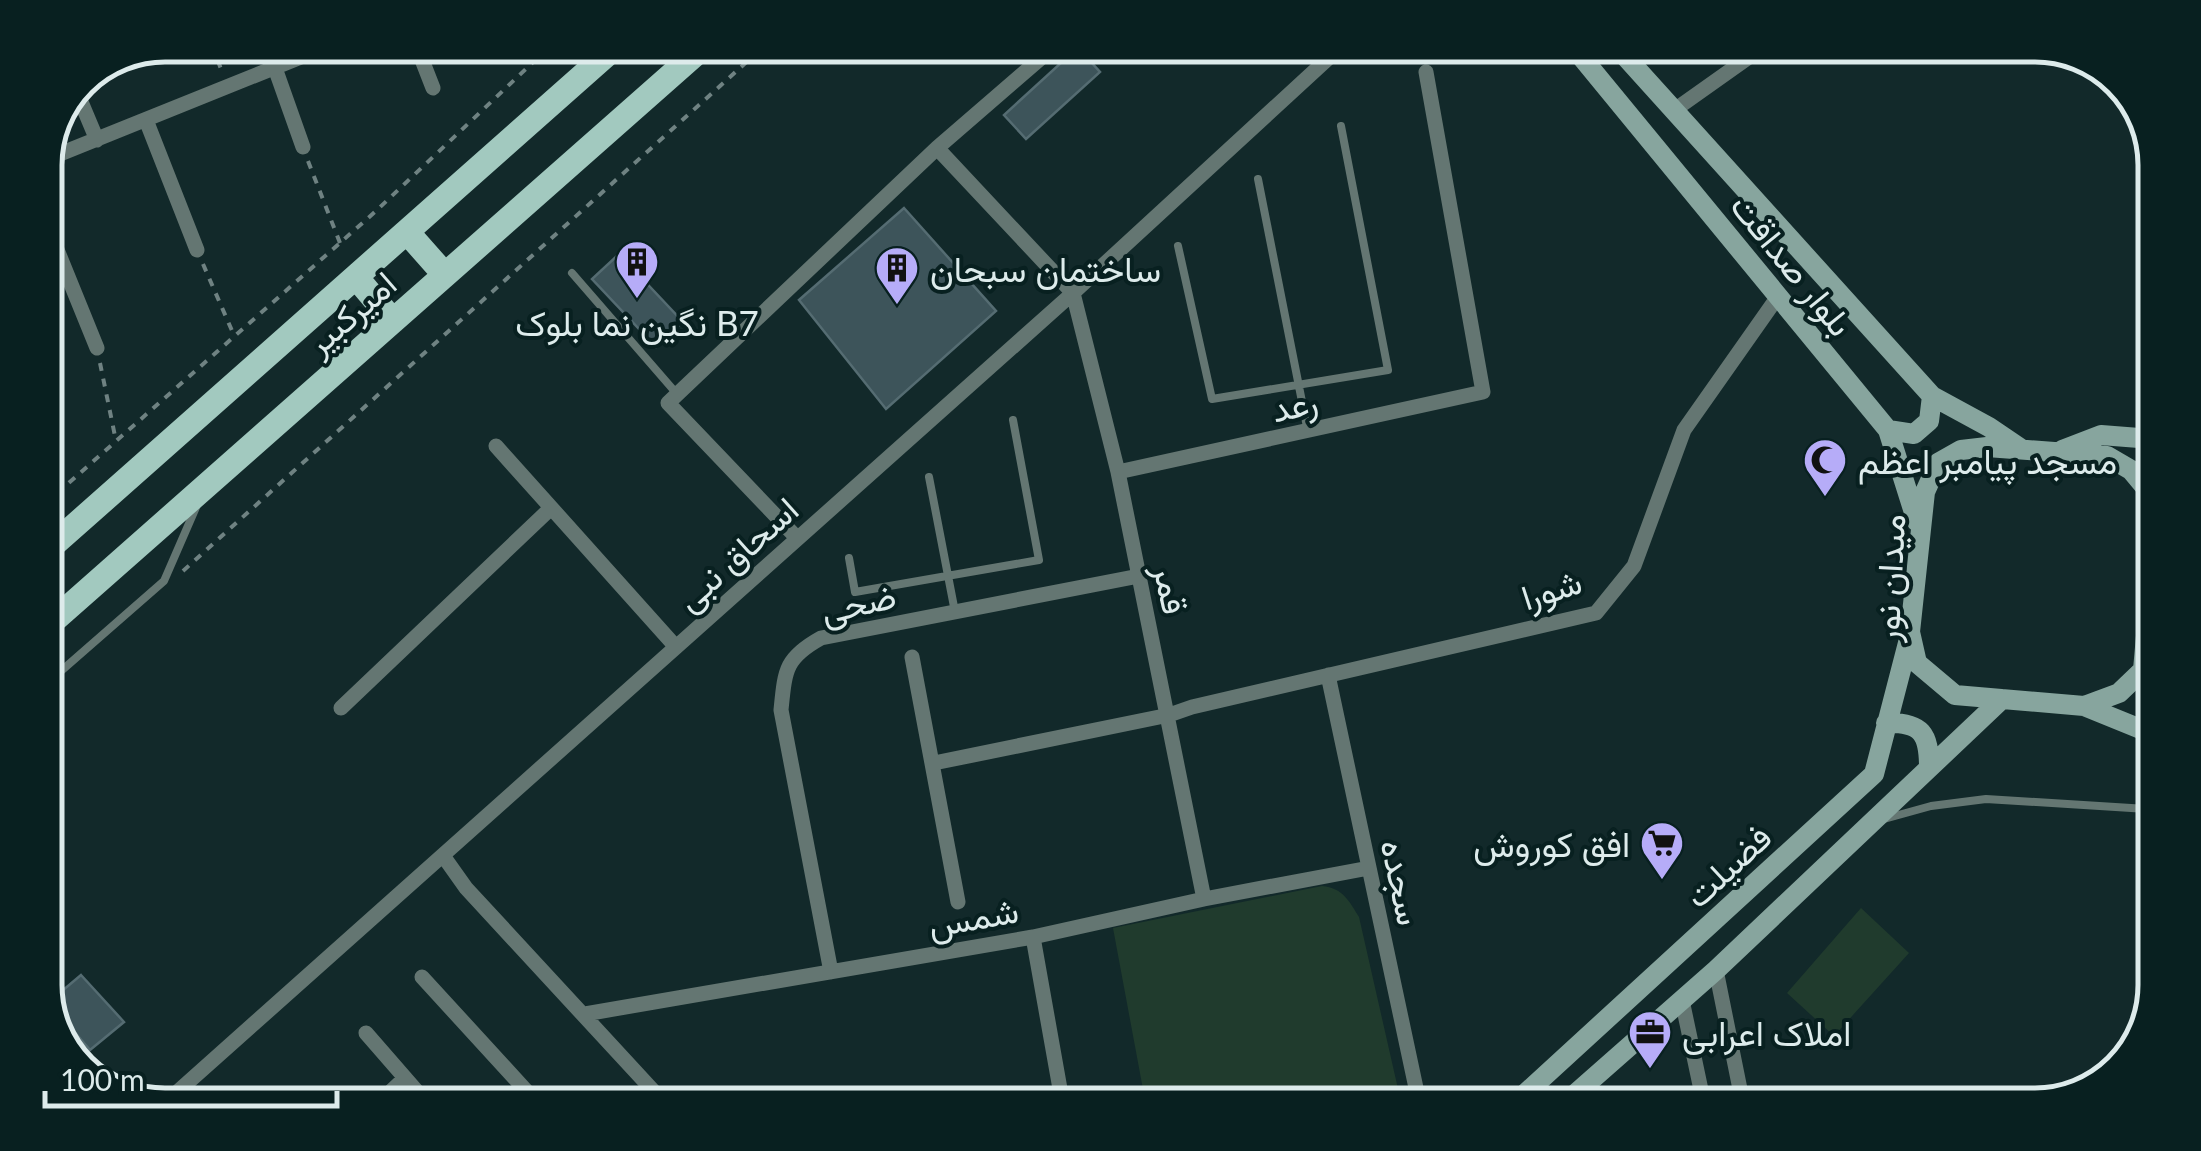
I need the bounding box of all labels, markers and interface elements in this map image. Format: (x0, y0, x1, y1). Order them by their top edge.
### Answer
street label: بلوار صداقت (1721, 184, 1863, 345)
building icon: نگین نما بلوک B7 (614, 239, 660, 300)
building icon: ساختمان سبحان (874, 245, 920, 306)
place label: ساختمان سبحان (930, 247, 1161, 290)
street label: امیرکبیر (295, 261, 406, 366)
place label: نگین نما بلوک B7 (515, 301, 759, 346)
street label: رعد (1267, 378, 1322, 433)
mosque icon: مسجد پیامبر اعظم (1802, 437, 1848, 498)
place label: مسجد پیامبر اعظم (1858, 439, 2117, 486)
street label: اسحاق نبی (666, 487, 807, 620)
street label: میدان نور (1864, 513, 1915, 644)
street label: قمر (1143, 559, 1198, 618)
street label: شورا (1516, 559, 1587, 620)
street label: ضحی (816, 573, 900, 633)
street label: فضیلت (1675, 815, 1779, 916)
supermarket icon: افق کوروش (1639, 820, 1685, 881)
place label: افق کوروش (1473, 822, 1630, 867)
street label: سجده (1373, 835, 1433, 929)
street label: شمس (925, 887, 1022, 947)
office icon: املاک اعرابی (1627, 1009, 1673, 1070)
place label: املاک اعرابی (1682, 1011, 1851, 1056)
scale bar (45, 1046, 338, 1108)
text: 100 m (60, 1061, 145, 1097)

